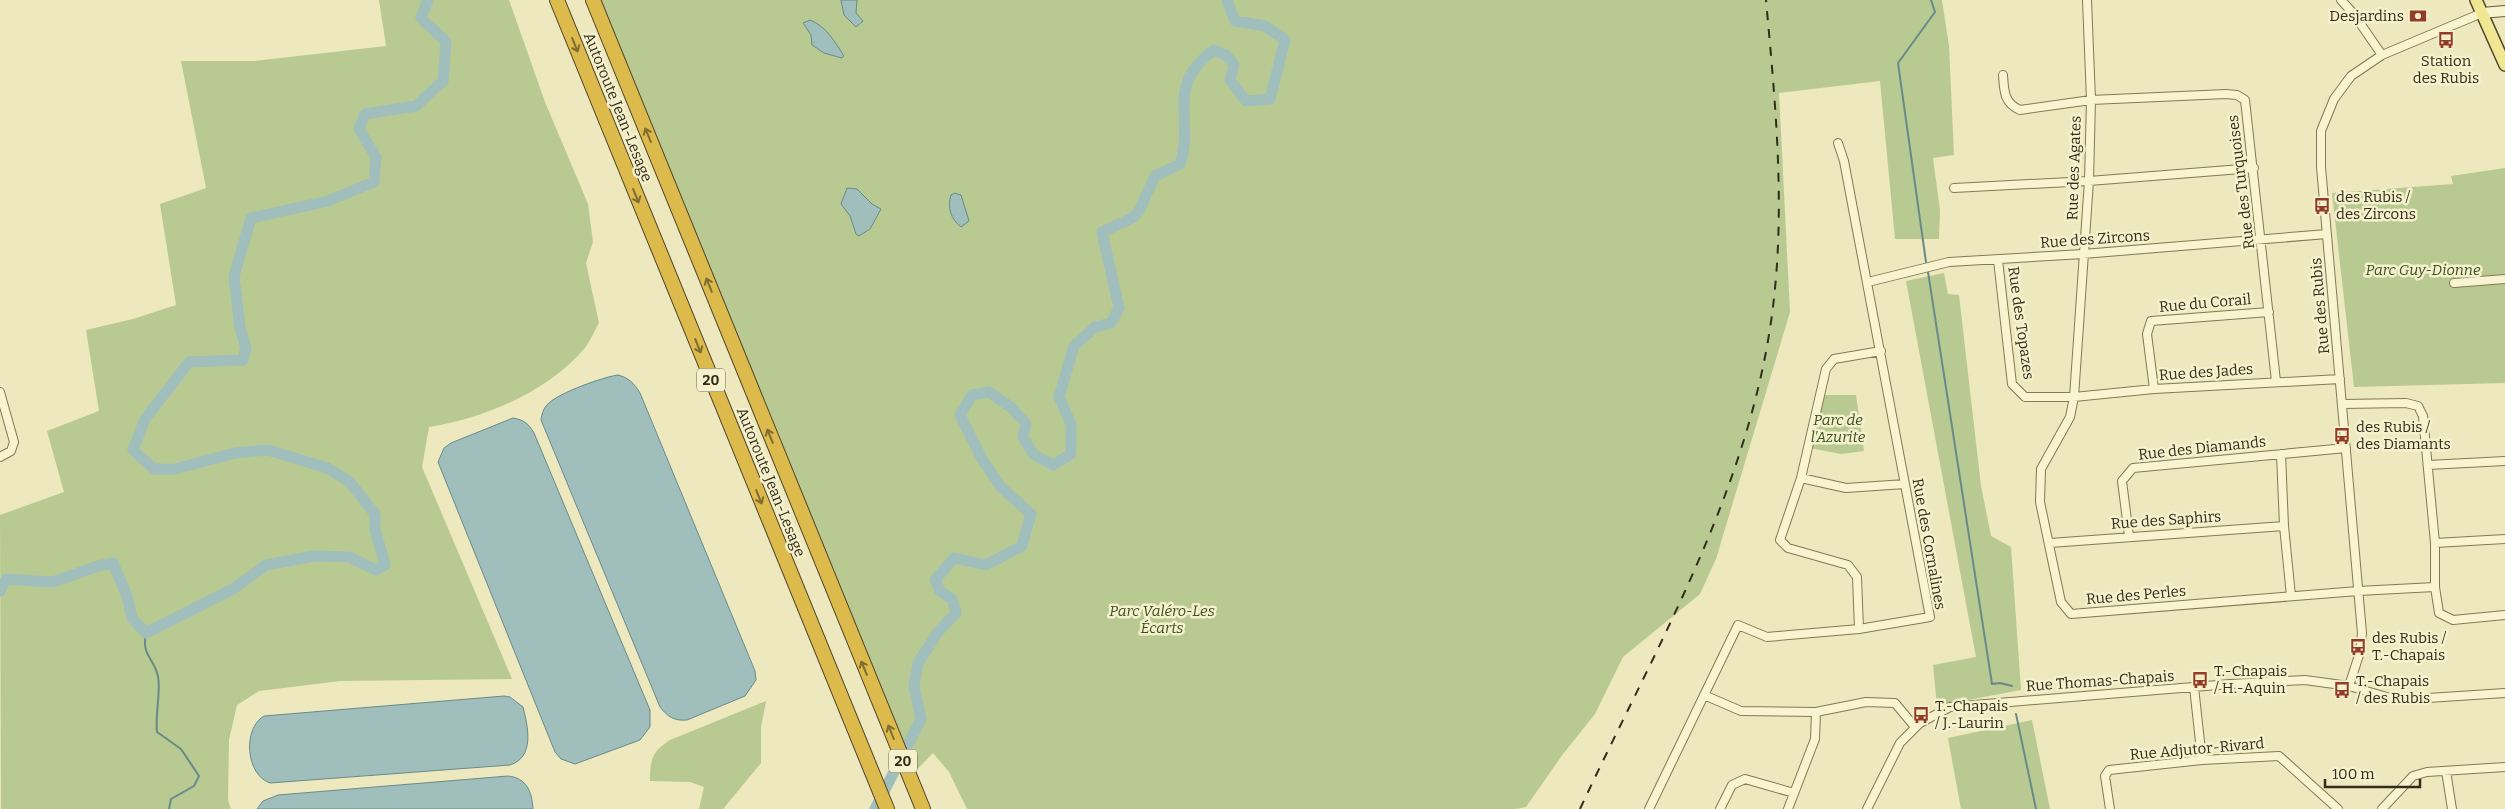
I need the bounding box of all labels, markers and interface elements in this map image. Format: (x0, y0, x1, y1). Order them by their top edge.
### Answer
bank icon: Desjardins (2408, 6, 2428, 26)
place label: Desjardins (2329, 7, 2404, 25)
street label: Autoroute Jean-Lesage (580, 30, 656, 184)
bus stop icon: Station des Rubis (2436, 30, 2456, 50)
one-way arrow (571, 37, 581, 52)
place label: Station des Rubis (2413, 52, 2479, 87)
street label: Rue des Turquoises (2224, 114, 2258, 250)
street label: Rue des Agates (2063, 115, 2085, 221)
one-way arrow (643, 128, 652, 143)
one-way arrow (632, 188, 642, 203)
place label: des Rubis / des Zircons (2336, 188, 2416, 223)
bus stop icon: des Rubis / des Zircons (2312, 196, 2332, 216)
street label: Rue des Zircons (2040, 226, 2150, 252)
street label: Rue des Rubis (2307, 257, 2333, 355)
park label: Parc Guy-Dionne (2366, 261, 2481, 279)
street label: Rue des Topazes (2004, 265, 2038, 381)
one-way arrow (704, 278, 713, 294)
street label: Rue du Corail (2158, 290, 2252, 316)
one-way arrow (693, 338, 703, 353)
street label: Rue des Jades (2158, 360, 2254, 384)
road number: 20 (697, 368, 725, 392)
street label: Autoroute Jean-Lesage (733, 405, 809, 559)
park label: Parc de l'Azurite (1811, 411, 1866, 446)
place label: des Rubis / des Diamants (2356, 418, 2451, 453)
bus stop icon: des Rubis / des Diamants (2332, 426, 2352, 446)
one-way arrow (765, 429, 774, 444)
street label: Rue des Diamands (2137, 432, 2267, 464)
street label: Rue des Cornalines (1909, 477, 1949, 611)
one-way arrow (755, 489, 764, 504)
street label: Rue des Saphirs (2110, 507, 2222, 533)
street label: Rue des Perles (2085, 582, 2187, 608)
park label: Parc Valéro-Les Écarts (1109, 602, 1215, 637)
place label: des Rubis / T.-Chapais (2372, 629, 2447, 664)
bus stop icon: des Rubis / T.-Chapais (2348, 637, 2368, 657)
one-way arrow (859, 661, 869, 676)
place label: T.-Chapais / H.-Aquin (2214, 662, 2287, 697)
street label: Rue Thomas-Chapais (2025, 667, 2175, 695)
bus stop icon: T.-Chapais / H.-Aquin (2190, 670, 2210, 690)
place label: T.-Chapais / des Rubis (2356, 672, 2430, 707)
bus stop icon: T.-Chapais / des Rubis (2332, 680, 2352, 700)
place label: T.-Chapais / J.-Laurin (1935, 697, 2008, 732)
bus stop icon: T.-Chapais / J.-Laurin (1911, 705, 1931, 725)
one-way arrow (886, 724, 895, 740)
street label: Rue Adjutor-Rivard (2129, 734, 2265, 764)
road number: 20 (889, 749, 917, 772)
scale bar (2325, 756, 2420, 788)
text: 100 m (2332, 765, 2375, 783)

